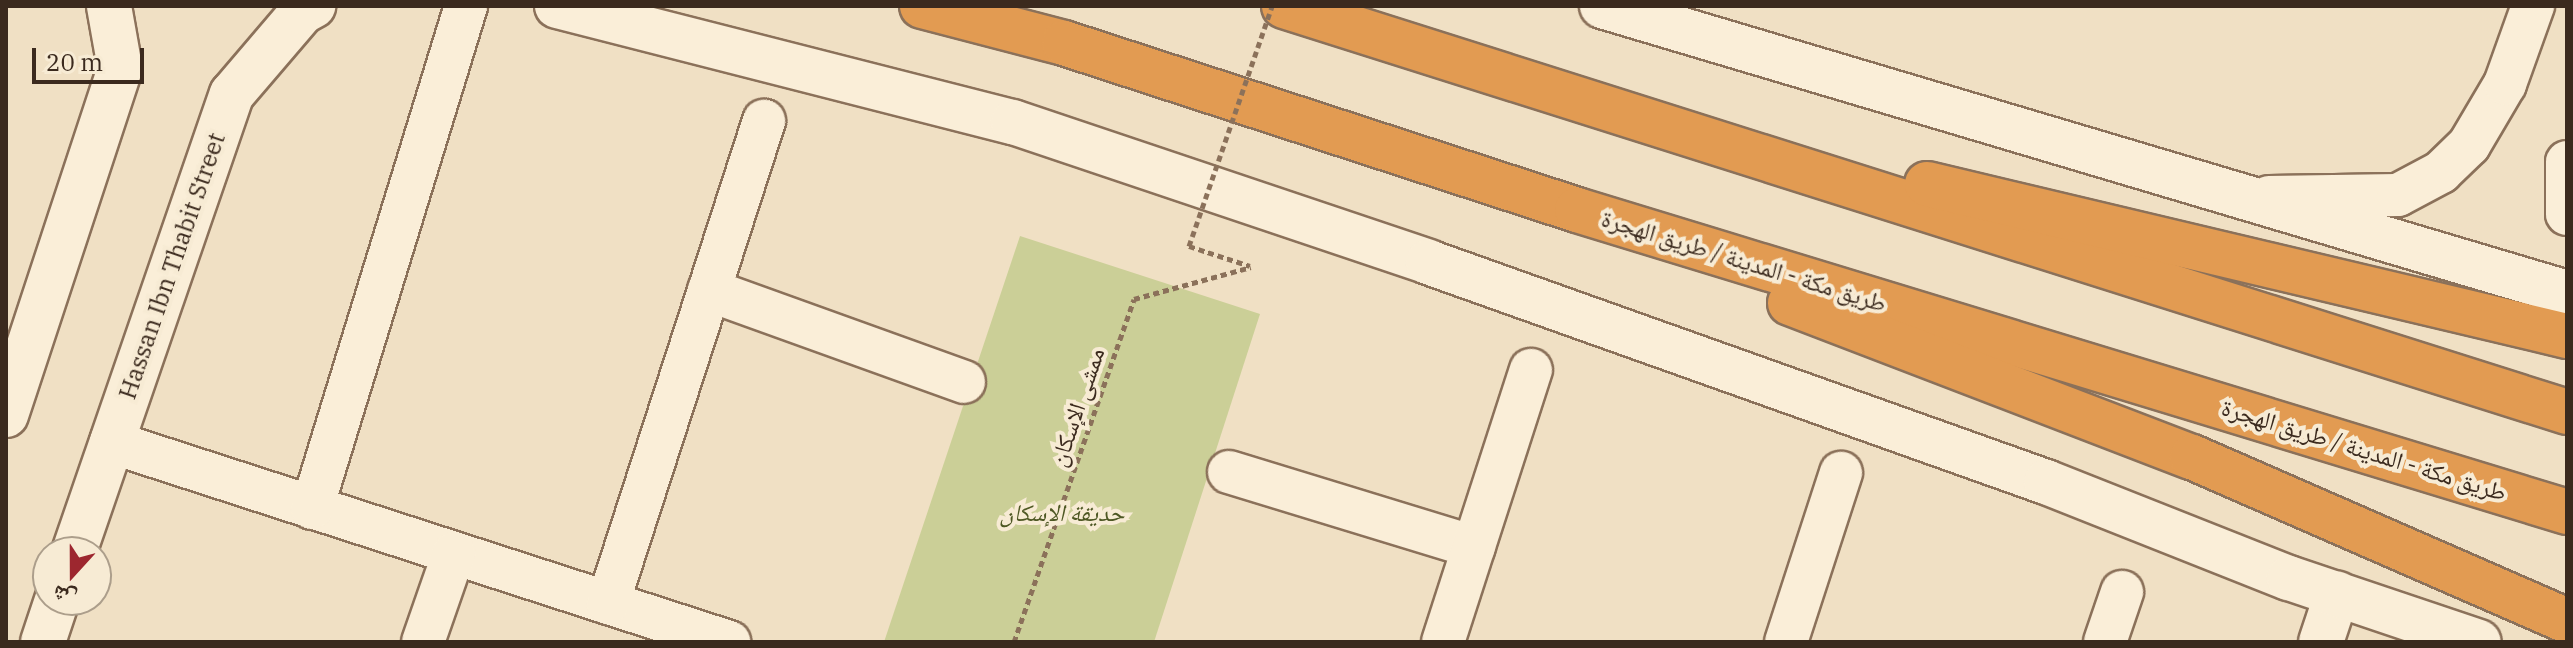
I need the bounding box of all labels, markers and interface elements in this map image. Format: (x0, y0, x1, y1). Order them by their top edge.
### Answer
scale bar (36, 32, 148, 82)
text: 20 m (46, 46, 103, 78)
street label: Hassan Ibn Thabit Street (113, 129, 231, 403)
street label: طريق مكة - المدينة / طريق الهجرة (1598, 204, 1890, 318)
street label: ممشى الإسكان (1043, 344, 1111, 470)
street label: طريق مكة - المدينة / طريق الهجرة (2218, 393, 2510, 507)
park label: حديقة الإسكان (999, 499, 1125, 527)
north arrow (32, 536, 112, 616)
text: ش (48, 579, 80, 615)

